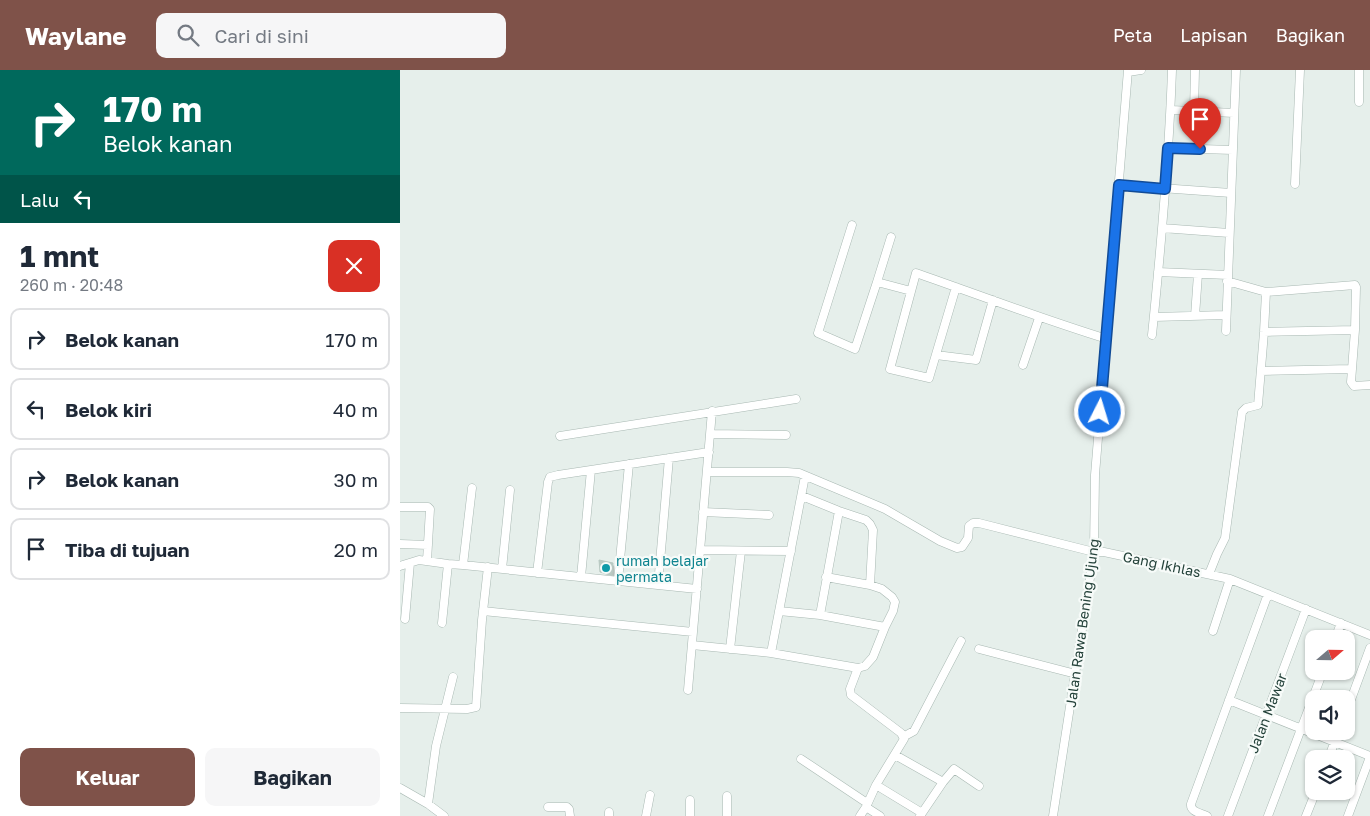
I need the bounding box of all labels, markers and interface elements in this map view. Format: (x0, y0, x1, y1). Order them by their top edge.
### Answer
search box (156, 13, 506, 58)
text: Waylane (25, 21, 126, 50)
icon: search (174, 21, 202, 49)
text: Cari di sini (214, 24, 309, 47)
text: Peta (1113, 24, 1152, 46)
text: Lapisan (1180, 24, 1248, 46)
text: Bagikan (1276, 24, 1345, 46)
text: 170 m (103, 88, 202, 130)
icon: right (20, 90, 85, 155)
pin (1179, 98, 1221, 149)
icon: arrive (1186, 105, 1214, 133)
text: Belok kanan (103, 130, 233, 157)
icon: left (69, 185, 97, 213)
text: Lalu (20, 188, 59, 211)
text: 1 mnt (20, 238, 99, 274)
button: close (328, 240, 380, 292)
text: 260 m · 20:48 (20, 275, 123, 295)
icon: right (22, 325, 50, 353)
text: Belok kanan (65, 328, 179, 351)
text: 170 m (325, 328, 378, 351)
position arrow (1073, 385, 1125, 437)
icon: left (22, 395, 50, 423)
text: Belok kiri (65, 398, 152, 421)
text: 40 m (333, 398, 378, 421)
icon: right (22, 465, 50, 493)
text: Belok kanan (65, 468, 179, 491)
text: 30 m (334, 468, 378, 491)
icon: arrive (22, 535, 50, 563)
text: Tiba di tujuan (65, 538, 190, 561)
text: 20 m (334, 538, 378, 561)
street label: Jalan Rawa Bening Ujung (1062, 538, 1102, 708)
street label: Gang Ikhlas (1121, 547, 1203, 581)
place label: rumah belajar permata (616, 552, 709, 585)
marker: rumah belajar permata (600, 562, 612, 574)
north arrow (1305, 630, 1355, 680)
map controls (1305, 630, 1355, 800)
street label: Jalan Mawar (1244, 670, 1290, 755)
button: sound (1305, 690, 1355, 740)
button: Keluar (20, 748, 195, 806)
button: Bagikan (205, 748, 380, 806)
button: layers (1305, 750, 1355, 800)

